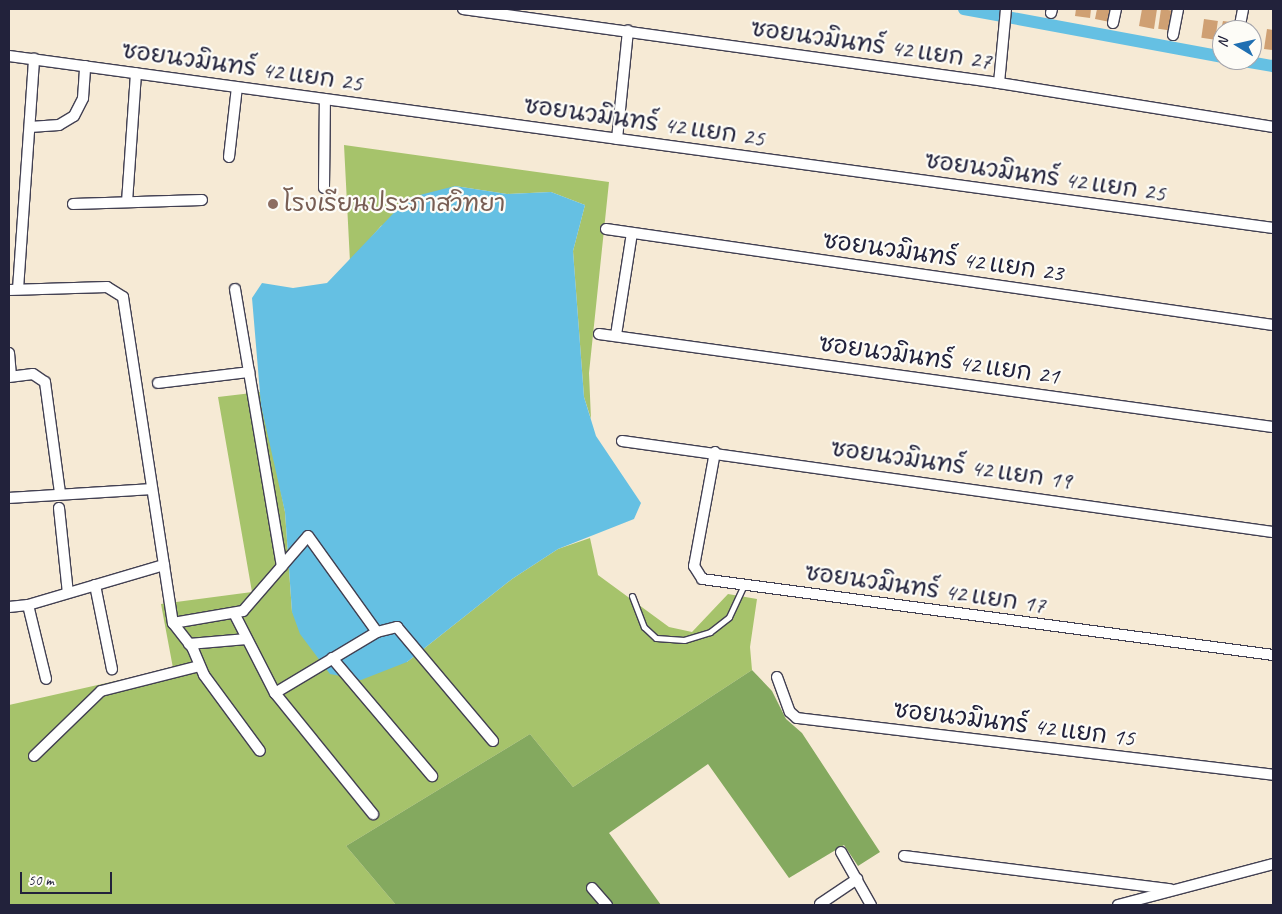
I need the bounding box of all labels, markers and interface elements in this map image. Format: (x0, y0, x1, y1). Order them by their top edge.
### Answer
street label: ซอยนวมินทร์ 42 แยก 27 (749, 14, 993, 76)
north arrow (1212, 20, 1262, 70)
street label: ซอยนวมินทร์ 42 แยก 25 (120, 36, 364, 98)
text: N (1214, 37, 1232, 48)
street label: ซอยนวมินทร์ 42 แยก 25 (522, 91, 766, 153)
street label: ซอยนวมินทร์ 42 แยก 25 (923, 146, 1167, 208)
place label: โรงเรียนประภาสวิทยา (283, 190, 505, 218)
marker: โรงเรียนประภาสวิทยา (267, 198, 279, 210)
street label: ซอยนวมินทร์ 42 แยก 23 (821, 226, 1065, 288)
street label: ซอยนวมินทร์ 42 แยก 21 (817, 329, 1061, 391)
street label: ซอยนวมินทร์ 42 แยก 19 (829, 434, 1073, 496)
street label: ซอยนวมินทร์ 42 แยก 17 (803, 558, 1047, 620)
street label: ซอยนวมินทร์ 42 แยก 15 (892, 695, 1136, 753)
scale bar (22, 862, 115, 894)
text: 50 m (28, 871, 54, 890)

